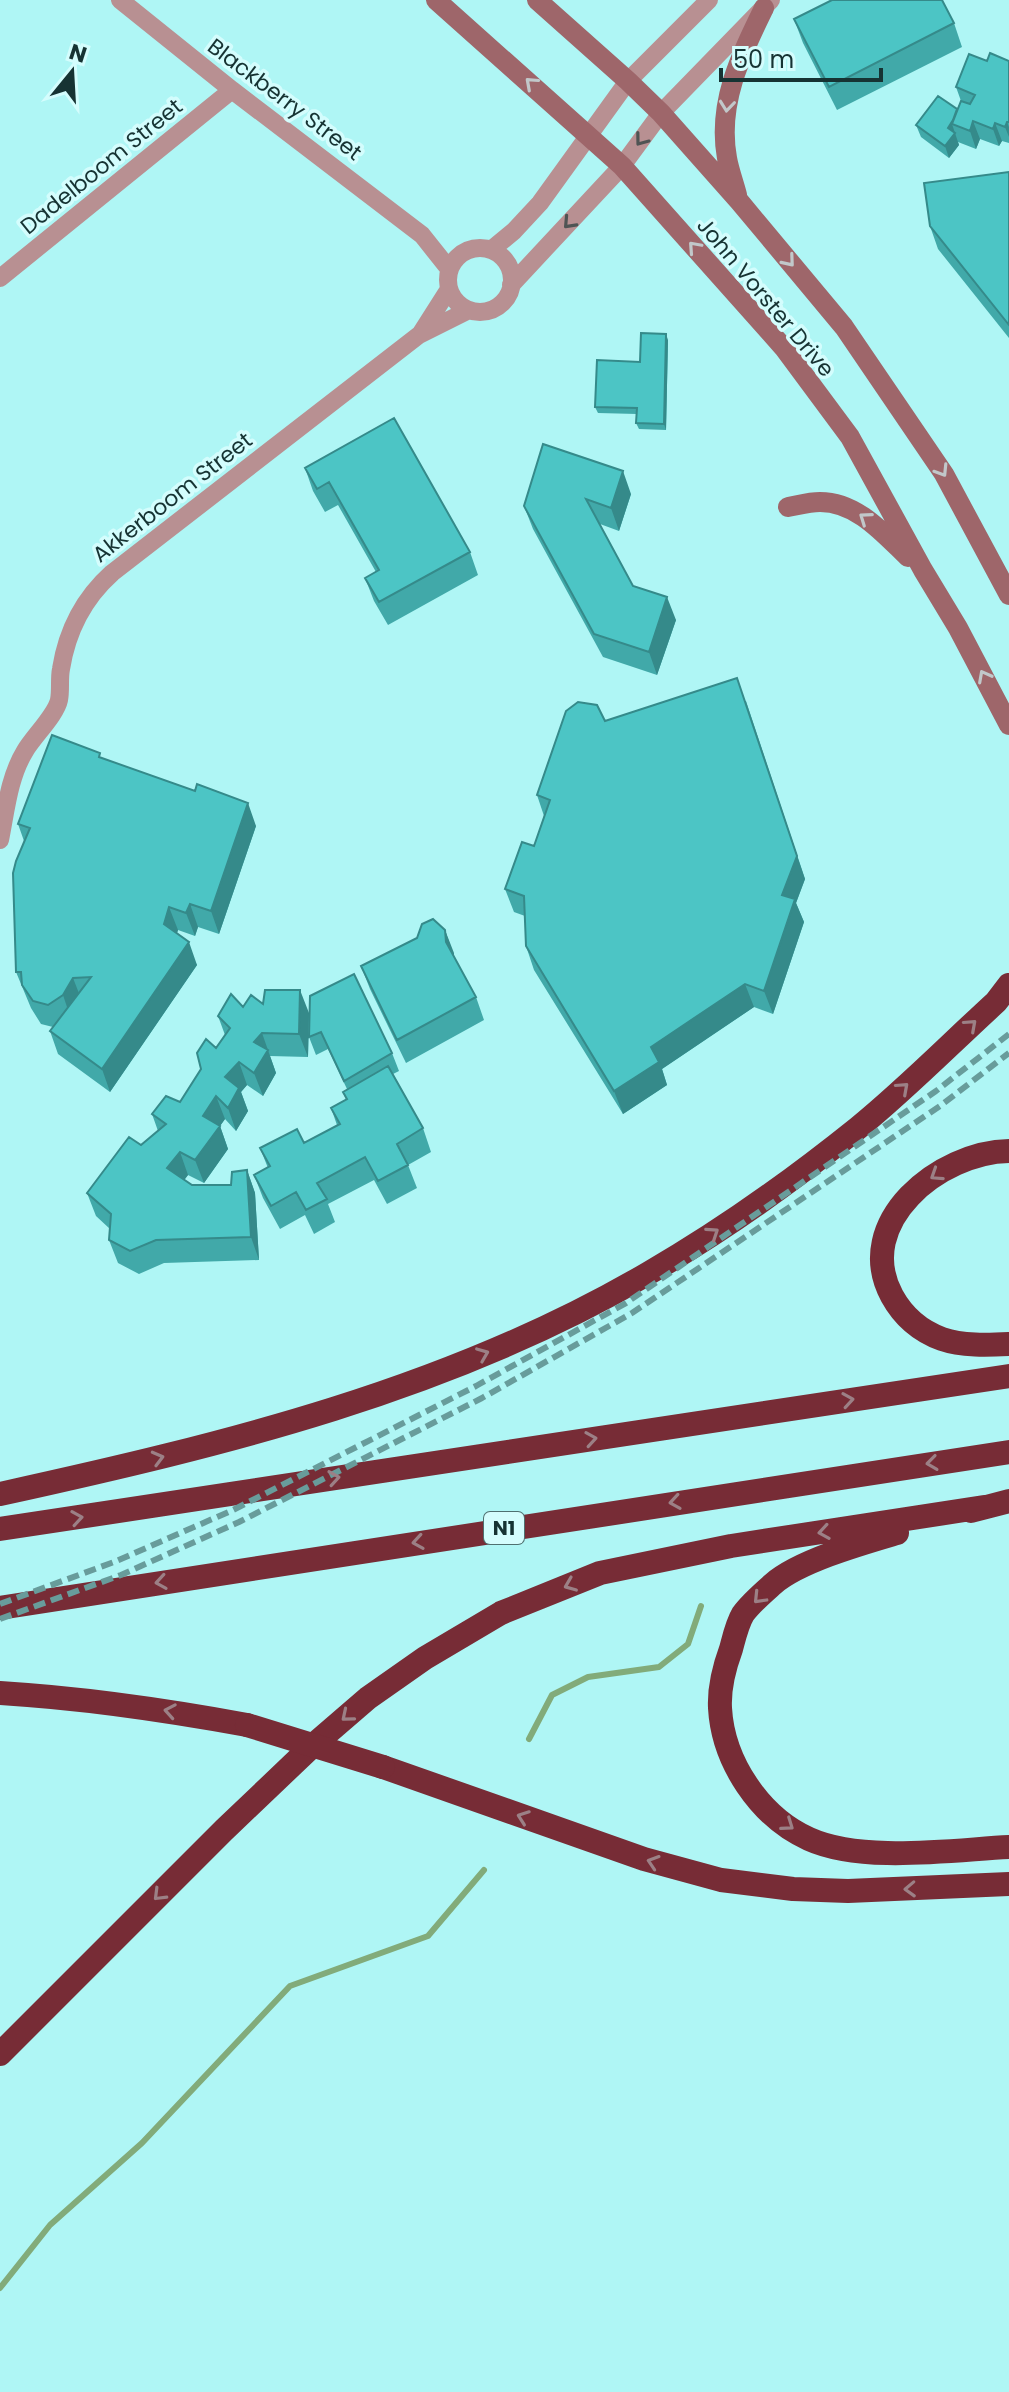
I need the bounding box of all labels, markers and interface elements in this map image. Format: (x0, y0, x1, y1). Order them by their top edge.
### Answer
street label: Blackberry Street (201, 31, 368, 168)
north arrow (32, 32, 112, 112)
scale bar (721, 32, 881, 82)
text: N (65, 36, 91, 71)
text: 50 m (733, 43, 794, 76)
one-way arrow (526, 78, 540, 92)
street label: Dadelboom Street (14, 91, 189, 241)
one-way arrow (719, 100, 736, 113)
one-way arrow (636, 131, 651, 145)
street label: John Vorster Drive (690, 211, 842, 384)
one-way arrow (563, 214, 578, 228)
one-way arrow (689, 242, 704, 257)
one-way arrow (779, 252, 794, 266)
street label: Akkerboom Street (86, 425, 259, 570)
one-way arrow (932, 462, 947, 476)
one-way arrow (859, 513, 874, 528)
one-way arrow (978, 670, 993, 685)
one-way arrow (962, 1020, 976, 1035)
one-way arrow (893, 1083, 908, 1097)
one-way arrow (930, 1166, 945, 1181)
one-way arrow (704, 1228, 718, 1243)
one-way arrow (475, 1348, 489, 1364)
one-way arrow (841, 1392, 855, 1409)
one-way arrow (584, 1431, 598, 1448)
one-way arrow (150, 1450, 164, 1467)
one-way arrow (925, 1454, 939, 1471)
one-way arrow (327, 1471, 341, 1488)
one-way arrow (668, 1493, 682, 1510)
one-way arrow (70, 1510, 84, 1527)
road number: N1 (484, 1512, 524, 1544)
one-way arrow (817, 1523, 831, 1540)
one-way arrow (411, 1532, 425, 1549)
one-way arrow (154, 1573, 168, 1590)
one-way arrow (564, 1576, 578, 1592)
one-way arrow (754, 1589, 768, 1603)
one-way arrow (163, 1704, 177, 1721)
one-way arrow (342, 1706, 357, 1721)
one-way arrow (517, 1810, 531, 1826)
one-way arrow (780, 1816, 794, 1831)
one-way arrow (647, 1855, 661, 1871)
one-way arrow (903, 1880, 916, 1897)
one-way arrow (154, 1886, 168, 1900)

